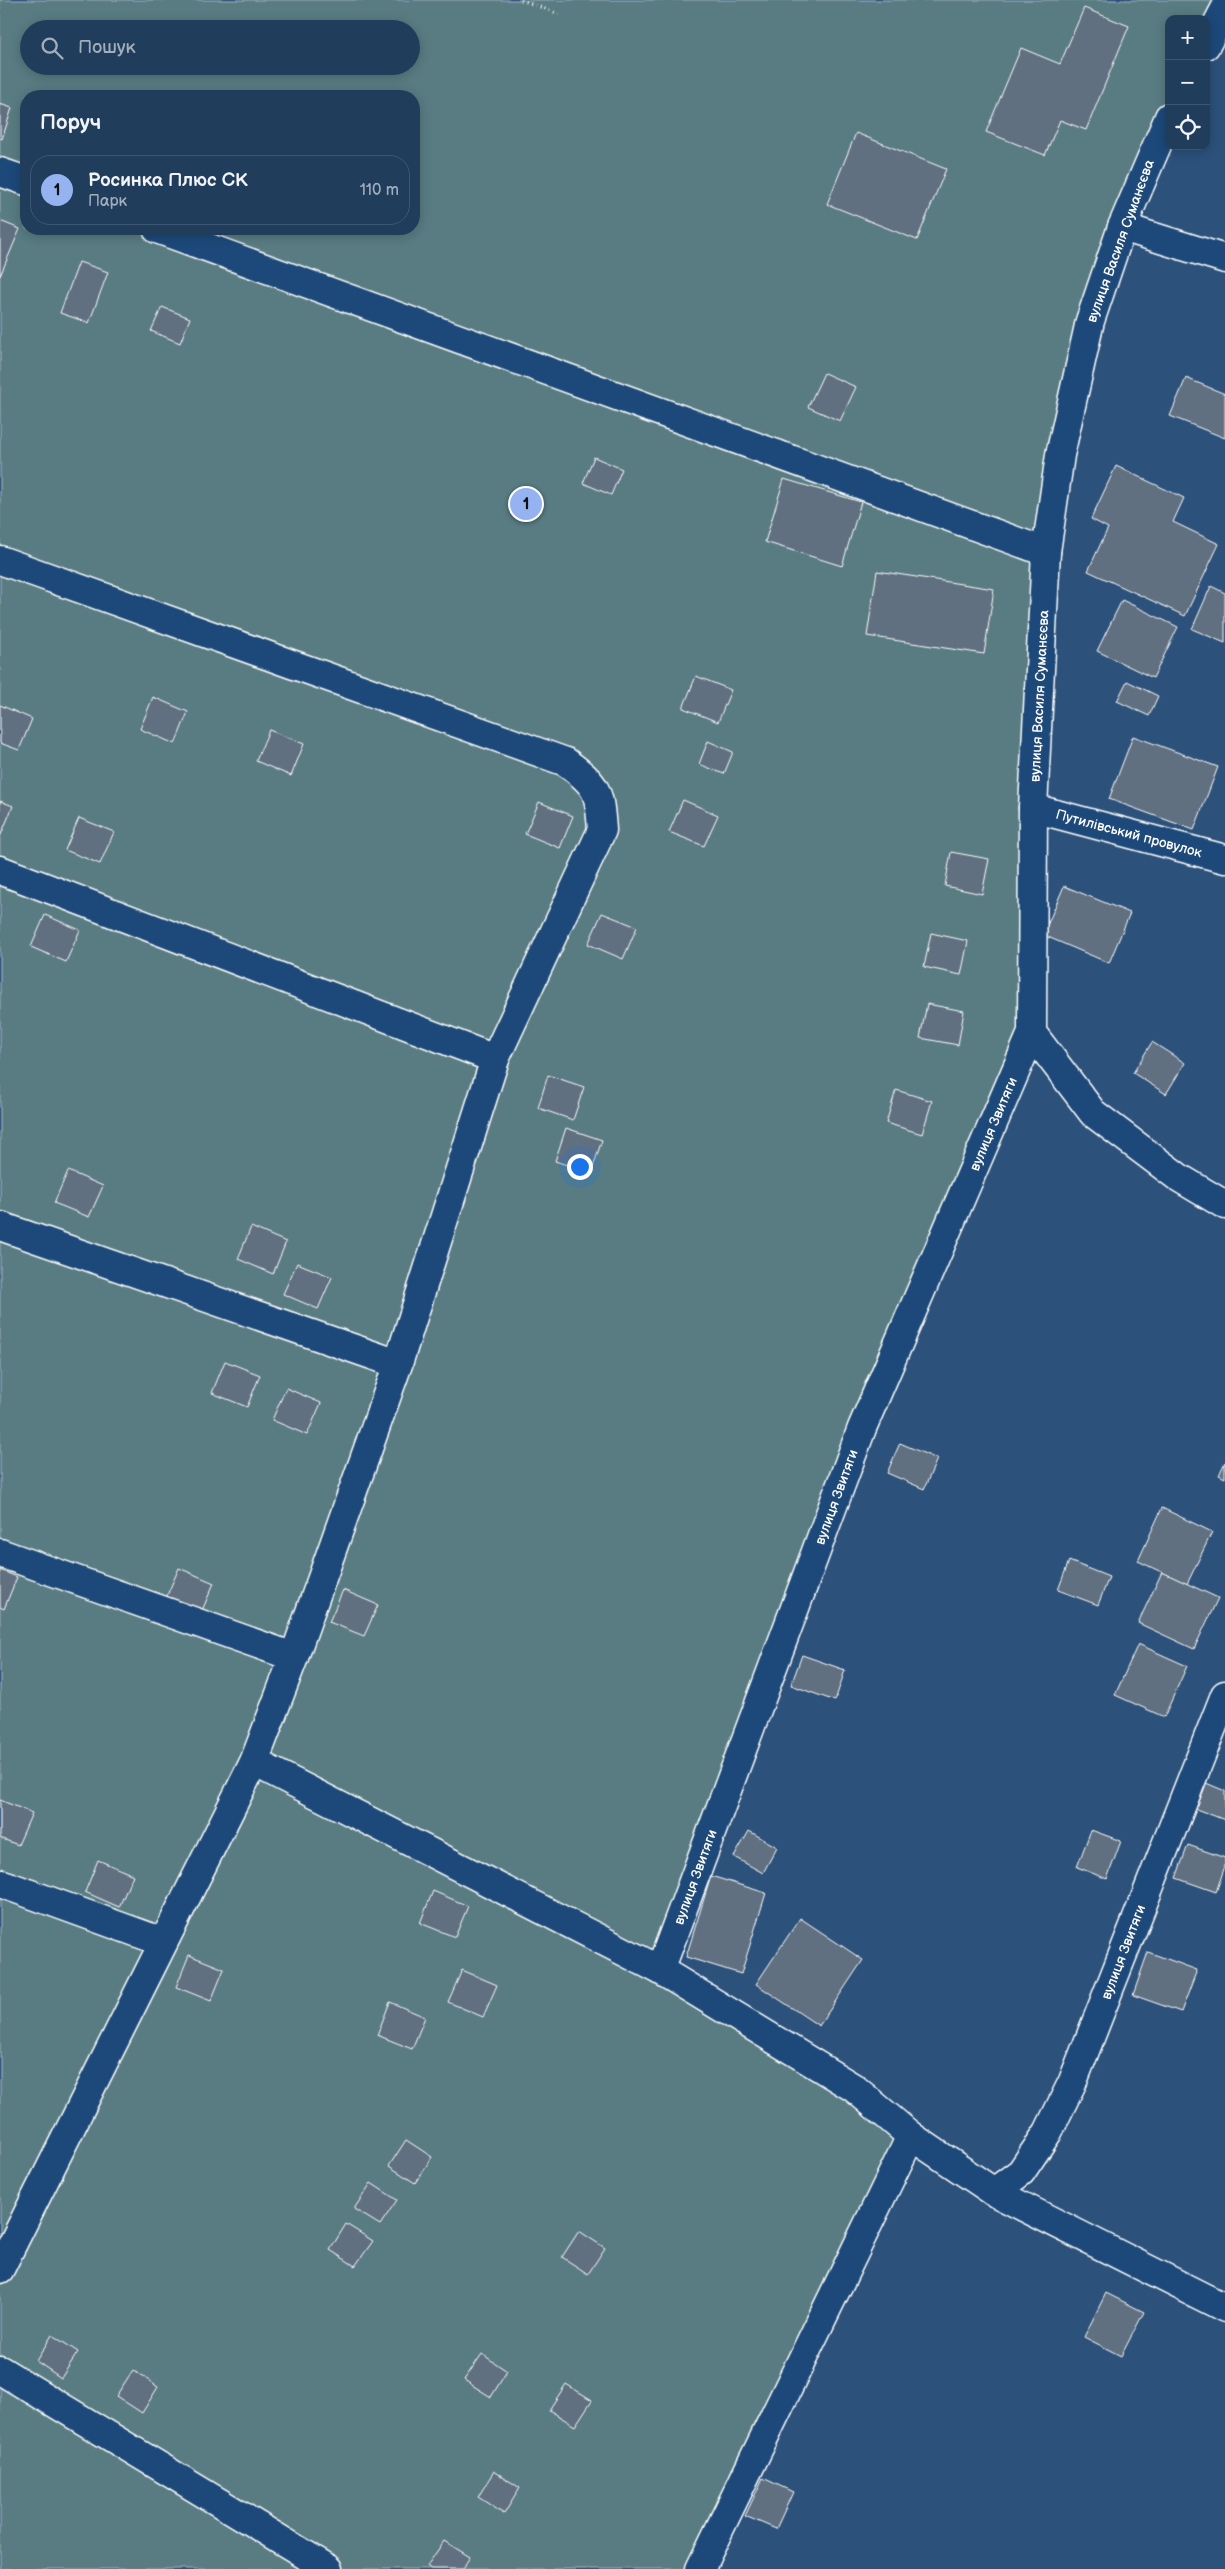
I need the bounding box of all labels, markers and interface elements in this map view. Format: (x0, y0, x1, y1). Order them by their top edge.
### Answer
map controls (1165, 15, 1210, 150)
button: + (1165, 15, 1210, 60)
search box (20, 20, 420, 75)
icon: search (38, 34, 66, 62)
text: Пошук (78, 36, 136, 59)
button: − (1165, 60, 1210, 105)
button: locate (1165, 105, 1210, 150)
text: Поруч (40, 110, 101, 135)
street label: вулиця Василя Суманєєва (1083, 157, 1158, 325)
text: Росинка Плюс СК (88, 169, 248, 192)
text: 1 (54, 181, 60, 200)
text: 110 m (360, 181, 399, 200)
text: Парк (88, 192, 127, 211)
pin: 1 (510, 485, 542, 523)
street label: вулиця Василя Суманєєва (1027, 609, 1053, 782)
street label: Путилівський провулок (1054, 806, 1204, 861)
street label: вулиця Звитяги (966, 1075, 1021, 1174)
your location (567, 1154, 593, 1180)
street label: вулиця Звитяги (811, 1447, 862, 1547)
street label: вулиця Звитяги (670, 1827, 721, 1927)
street label: вулиця Звитяги (1098, 1902, 1149, 2002)

